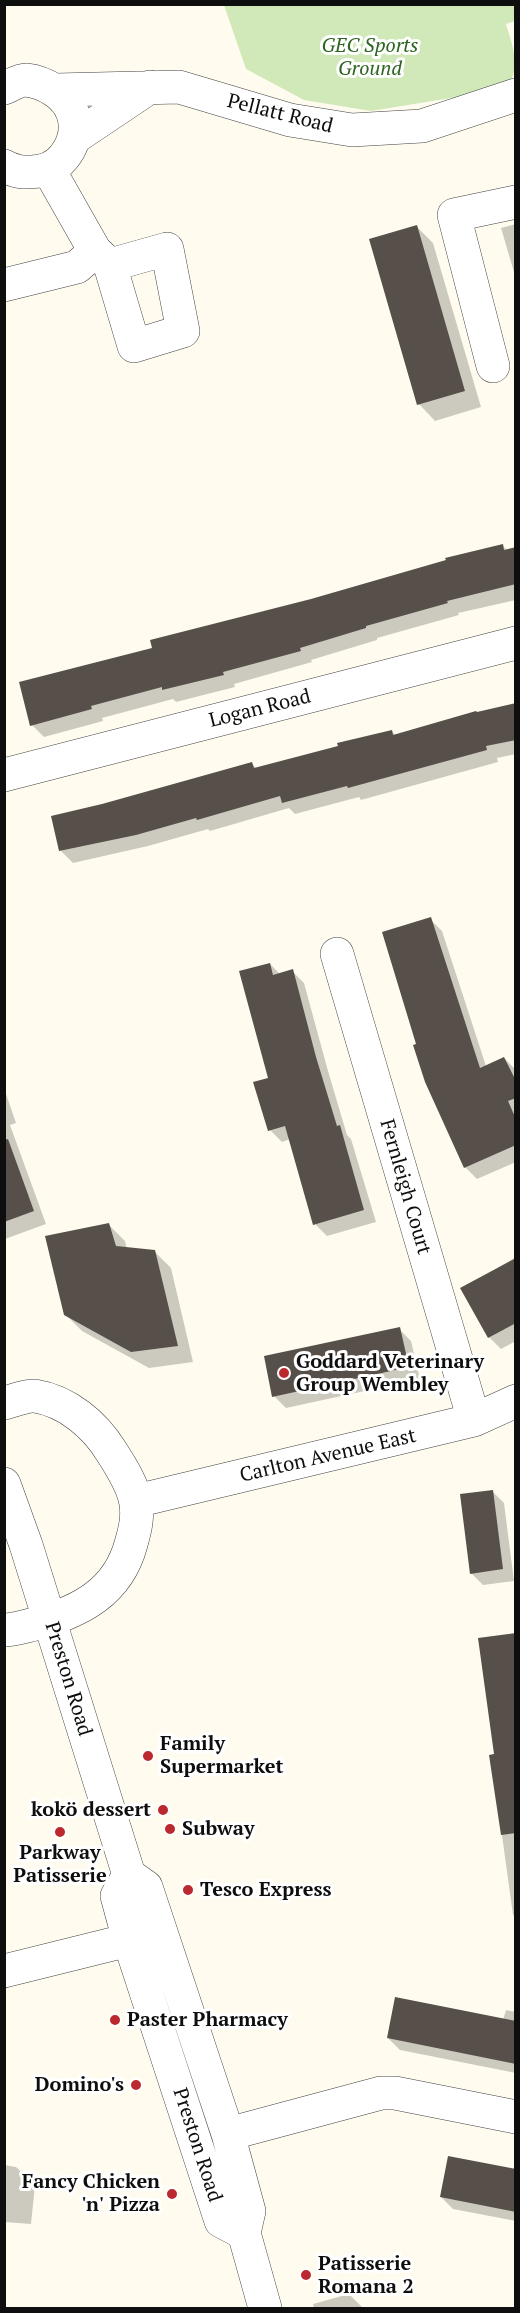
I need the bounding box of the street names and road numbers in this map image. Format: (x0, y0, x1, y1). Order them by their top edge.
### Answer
street label: Pellatt Road (225, 89, 335, 139)
street label: Logan Road (207, 685, 313, 733)
street label: Fernleigh Court (374, 1117, 436, 1257)
street label: Carlton Avenue East (238, 1424, 418, 1488)
street label: Preston Road (39, 1619, 97, 1739)
street label: Preston Road (167, 2085, 227, 2205)

